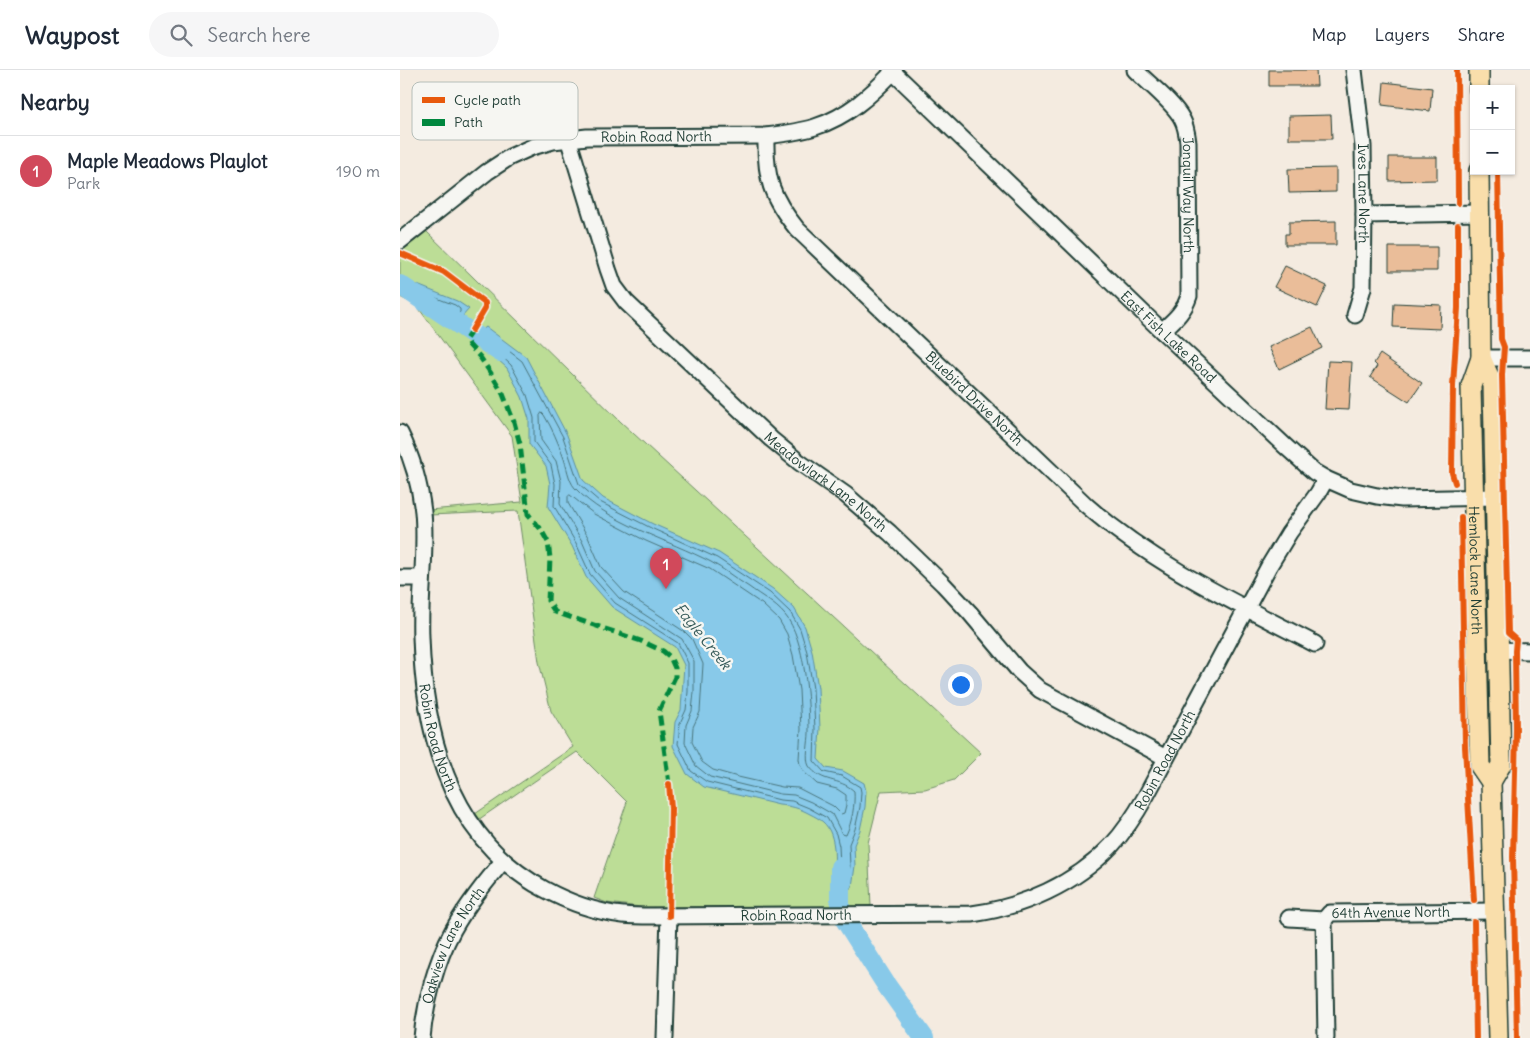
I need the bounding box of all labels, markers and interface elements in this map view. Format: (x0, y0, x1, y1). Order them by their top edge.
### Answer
search box (149, 12, 499, 57)
text: Waypost (25, 20, 119, 50)
icon: search (167, 21, 195, 49)
text: Search here (207, 23, 310, 47)
text: Map (1311, 23, 1346, 46)
text: Layers (1374, 23, 1430, 46)
text: Share (1458, 23, 1505, 46)
legend (412, 82, 578, 140)
map controls (1470, 85, 1515, 175)
button: + (1470, 85, 1515, 130)
text: Nearby (20, 89, 90, 116)
text: Cycle path (454, 91, 521, 109)
text: Path (454, 113, 483, 131)
street label: Robin Road North (601, 127, 712, 146)
button: − (1470, 130, 1515, 175)
street label: Jonquil Way North (1178, 136, 1198, 253)
street label: Ives Lane North (1354, 143, 1373, 244)
text: Maple Meadows Playlot (67, 149, 268, 173)
text: 1 (33, 161, 39, 181)
text: 190 m (336, 161, 380, 181)
text: Park (67, 173, 100, 193)
street label: East Fish Lake Road (1117, 287, 1220, 386)
street label: Bluebird Drive North (922, 347, 1027, 449)
street label: Meadowlark Lane North (760, 428, 891, 536)
street label: Hemlock Lane North (1465, 506, 1486, 635)
pin: 1 (650, 548, 682, 589)
water label: Eagle Creek (671, 599, 736, 674)
your location (948, 672, 974, 698)
street label: Robin Road North (415, 682, 461, 794)
street label: Robin Road North (1131, 707, 1199, 814)
street label: Oakview Lane North (418, 883, 488, 1006)
street label: 64th Avenue North (1331, 903, 1450, 922)
street label: Robin Road North (741, 906, 852, 924)

